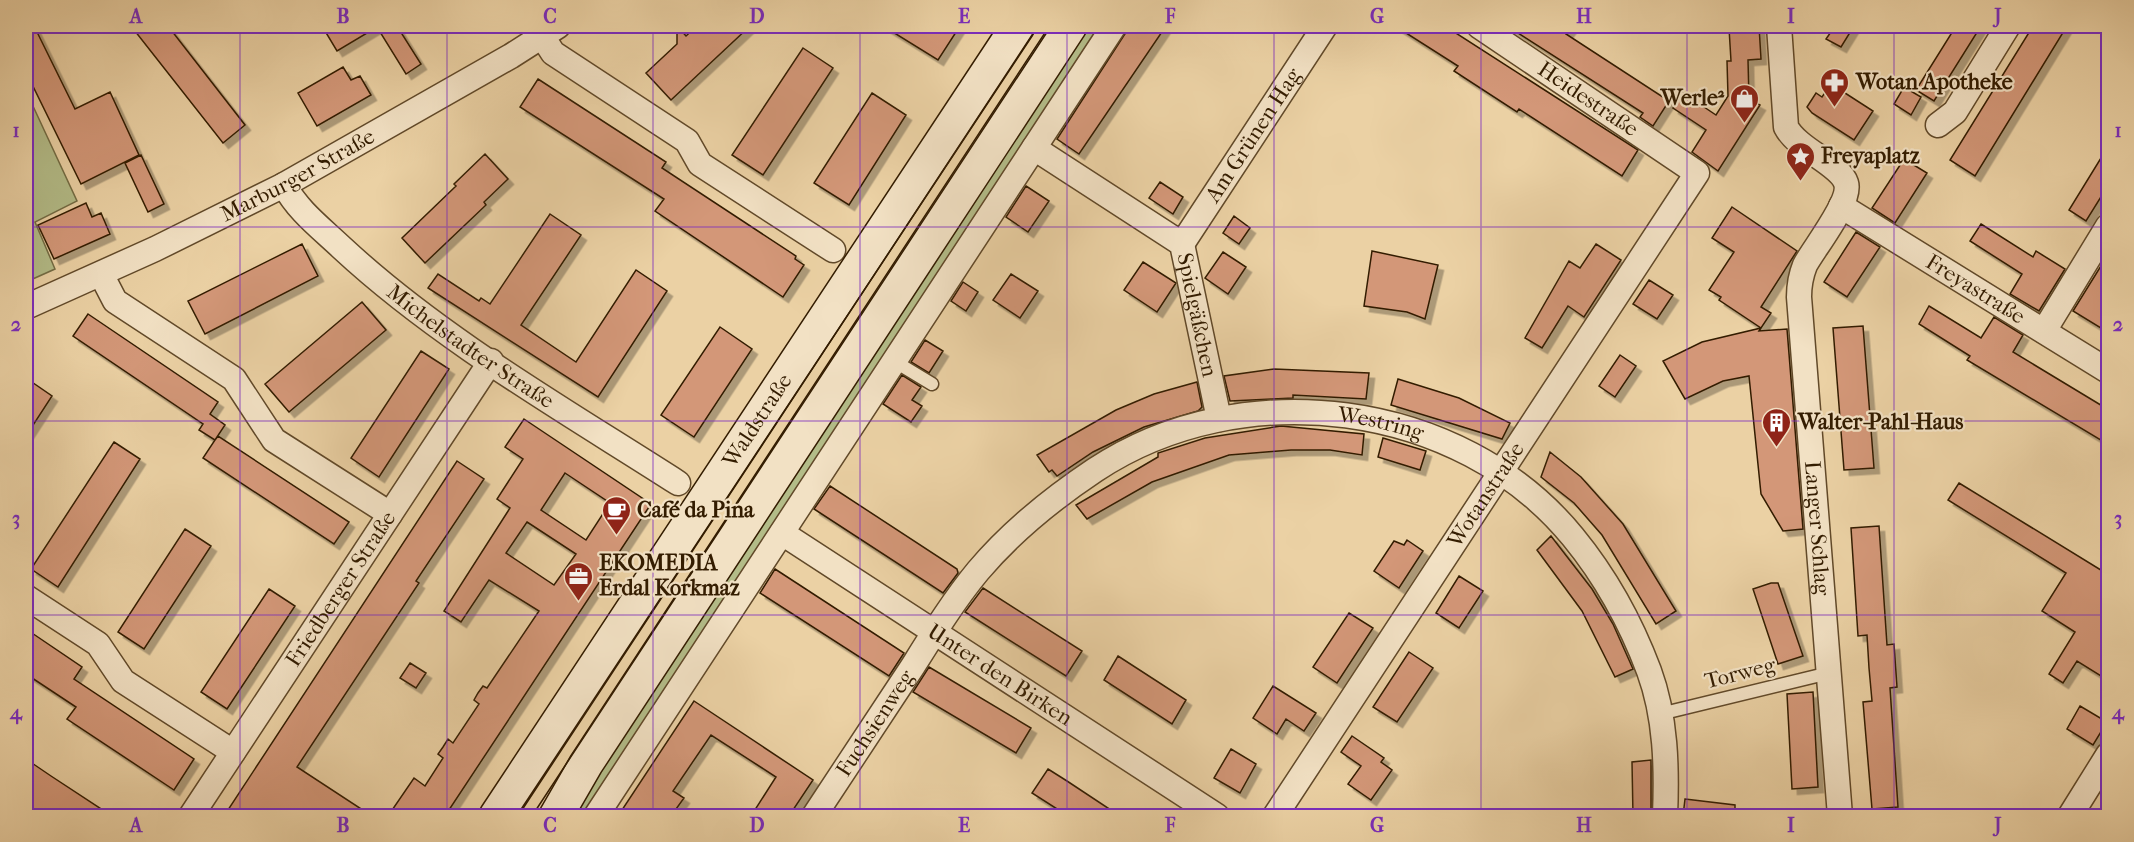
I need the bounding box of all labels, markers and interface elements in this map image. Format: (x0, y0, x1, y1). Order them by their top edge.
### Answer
text: A (128, 5, 144, 28)
text: B (336, 5, 350, 28)
text: C (543, 5, 557, 28)
text: D (749, 5, 765, 28)
text: E (958, 5, 970, 28)
text: F (1164, 5, 1176, 28)
text: G (1370, 5, 1384, 28)
text: H (1576, 5, 1592, 28)
text: I (1787, 5, 1795, 28)
text: J (1992, 5, 2002, 28)
street label: Heidestraße (1533, 56, 1643, 142)
street label: Am Grünen Hag (1199, 63, 1307, 208)
pharmacy icon: Wotan Apotheke (1819, 66, 1851, 108)
place label: Wotan Apotheke (1855, 69, 2013, 95)
shop icon: Werle² (1729, 82, 1761, 124)
place label: Werle² (1660, 85, 1725, 111)
text: 1 (12, 119, 20, 142)
text: 1 (2114, 119, 2122, 142)
street label: Marburger Straße (216, 123, 379, 227)
place icon: Freyaplatz (1784, 140, 1816, 182)
place label: Freyaplatz (1820, 143, 1920, 169)
street label: Freyastraße (1921, 249, 2030, 330)
street label: Spielgäßchen (1171, 251, 1223, 380)
street label: Michelstadter Straße (381, 279, 559, 414)
text: 2 (11, 313, 21, 336)
text: 2 (2113, 313, 2123, 336)
street label: Waldstraße (716, 369, 798, 473)
street label: Westring (1335, 401, 1428, 446)
building icon: Walter-Pahl-Haus (1761, 406, 1793, 448)
place label: Walter-Pahl-Haus (1797, 409, 1963, 435)
street label: Wotanstraße (1441, 437, 1530, 553)
street label: Langer Schlag (1799, 460, 1836, 596)
cafe icon: Café da Pina (600, 494, 632, 536)
place label: Café da Pina (637, 497, 755, 523)
street label: Friedberger Straße (280, 506, 401, 671)
text: 3 (12, 507, 20, 530)
text: 3 (2114, 507, 2122, 530)
place label: EKOMEDIA Erdal Korkmaz (599, 550, 740, 601)
office icon: EKOMEDIA Erdal Korkmaz (562, 560, 594, 602)
street label: Unter den Birken (923, 618, 1077, 731)
street label: Torweg (1702, 652, 1778, 694)
street label: Fuchsienweg (831, 665, 920, 782)
text: 4 (9, 701, 23, 725)
text: 4 (2111, 701, 2125, 725)
text: A (128, 814, 144, 837)
text: B (336, 814, 350, 837)
text: C (543, 814, 557, 837)
text: D (749, 814, 765, 837)
text: E (958, 814, 970, 837)
text: F (1164, 814, 1176, 837)
text: G (1370, 814, 1384, 837)
text: H (1576, 814, 1592, 837)
text: I (1787, 814, 1795, 837)
text: J (1992, 814, 2002, 837)

